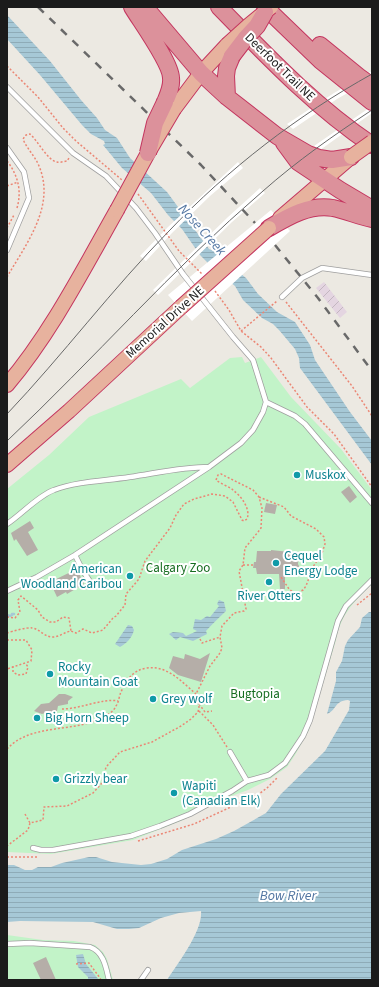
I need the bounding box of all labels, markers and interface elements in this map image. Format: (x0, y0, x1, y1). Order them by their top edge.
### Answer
street label: Deerfoot Trail NE (241, 29, 319, 105)
water label: Nose Creek (173, 200, 231, 261)
street label: Memorial Drive NE (122, 282, 208, 362)
place label: Muskox (305, 466, 346, 484)
marker: Muskox (292, 470, 302, 480)
place label: Cequel Energy Lodge (284, 547, 357, 580)
marker: Cequel Energy Lodge (271, 558, 281, 568)
park label: Calgary Zoo (146, 559, 210, 577)
place label: American Woodland Caribou (21, 560, 122, 593)
marker: American Woodland Caribou (125, 571, 135, 581)
marker: River Otters (264, 577, 274, 587)
place label: River Otters (237, 587, 301, 605)
place label: Rocky Mountain Goat (58, 658, 139, 691)
marker: Rocky Mountain Goat (45, 669, 55, 679)
park label: Bugtopia (230, 685, 280, 703)
place label: Grey wolf (161, 690, 213, 708)
marker: Grey wolf (148, 694, 158, 704)
place label: Big Horn Sheep (45, 709, 129, 727)
marker: Big Horn Sheep (32, 713, 42, 723)
place label: Grizzly bear (64, 770, 128, 788)
marker: Grizzly bear (51, 774, 61, 784)
place label: Wapiti (Canadian Elk) (182, 777, 261, 810)
marker: Wapiti (Canadian Elk) (169, 788, 179, 798)
water label: Bow River (260, 886, 317, 906)

